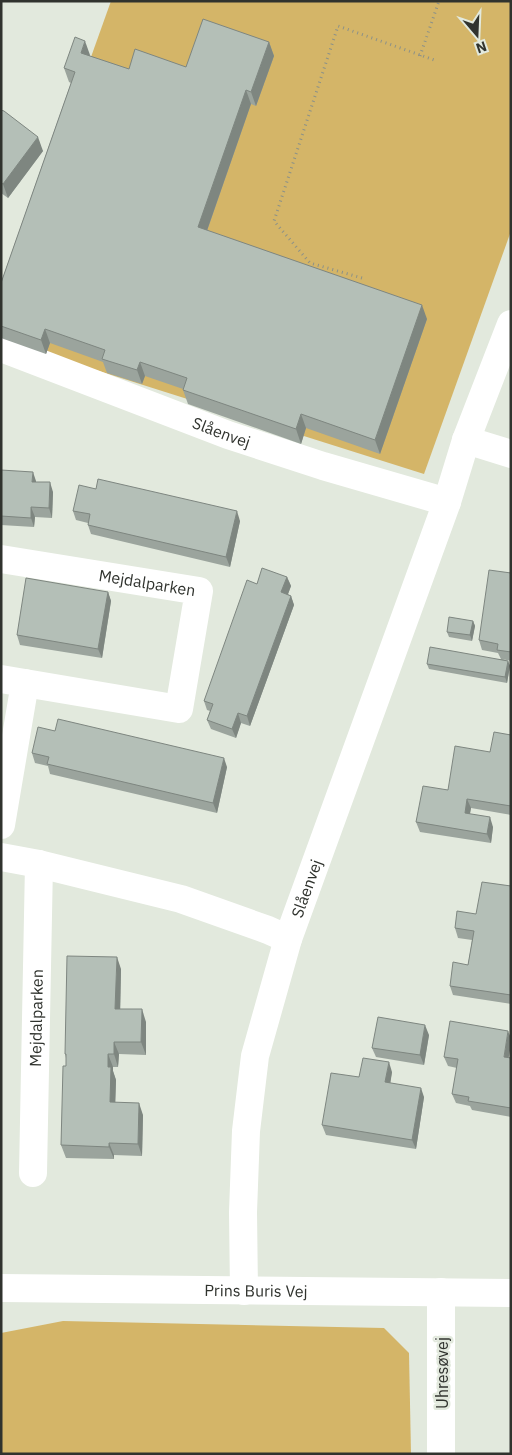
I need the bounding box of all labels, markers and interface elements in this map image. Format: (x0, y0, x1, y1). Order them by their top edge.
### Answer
north arrow (452, 10, 502, 60)
text: N (474, 37, 489, 57)
street label: Slåenvej (190, 412, 253, 452)
street label: Mejdalparken (97, 565, 197, 600)
street label: Slåenvej (287, 857, 326, 920)
street label: Mejdalparken (25, 969, 47, 1067)
street label: Prins Buris Vej (204, 1280, 308, 1301)
street label: Uhresøvej (432, 1337, 452, 1409)

